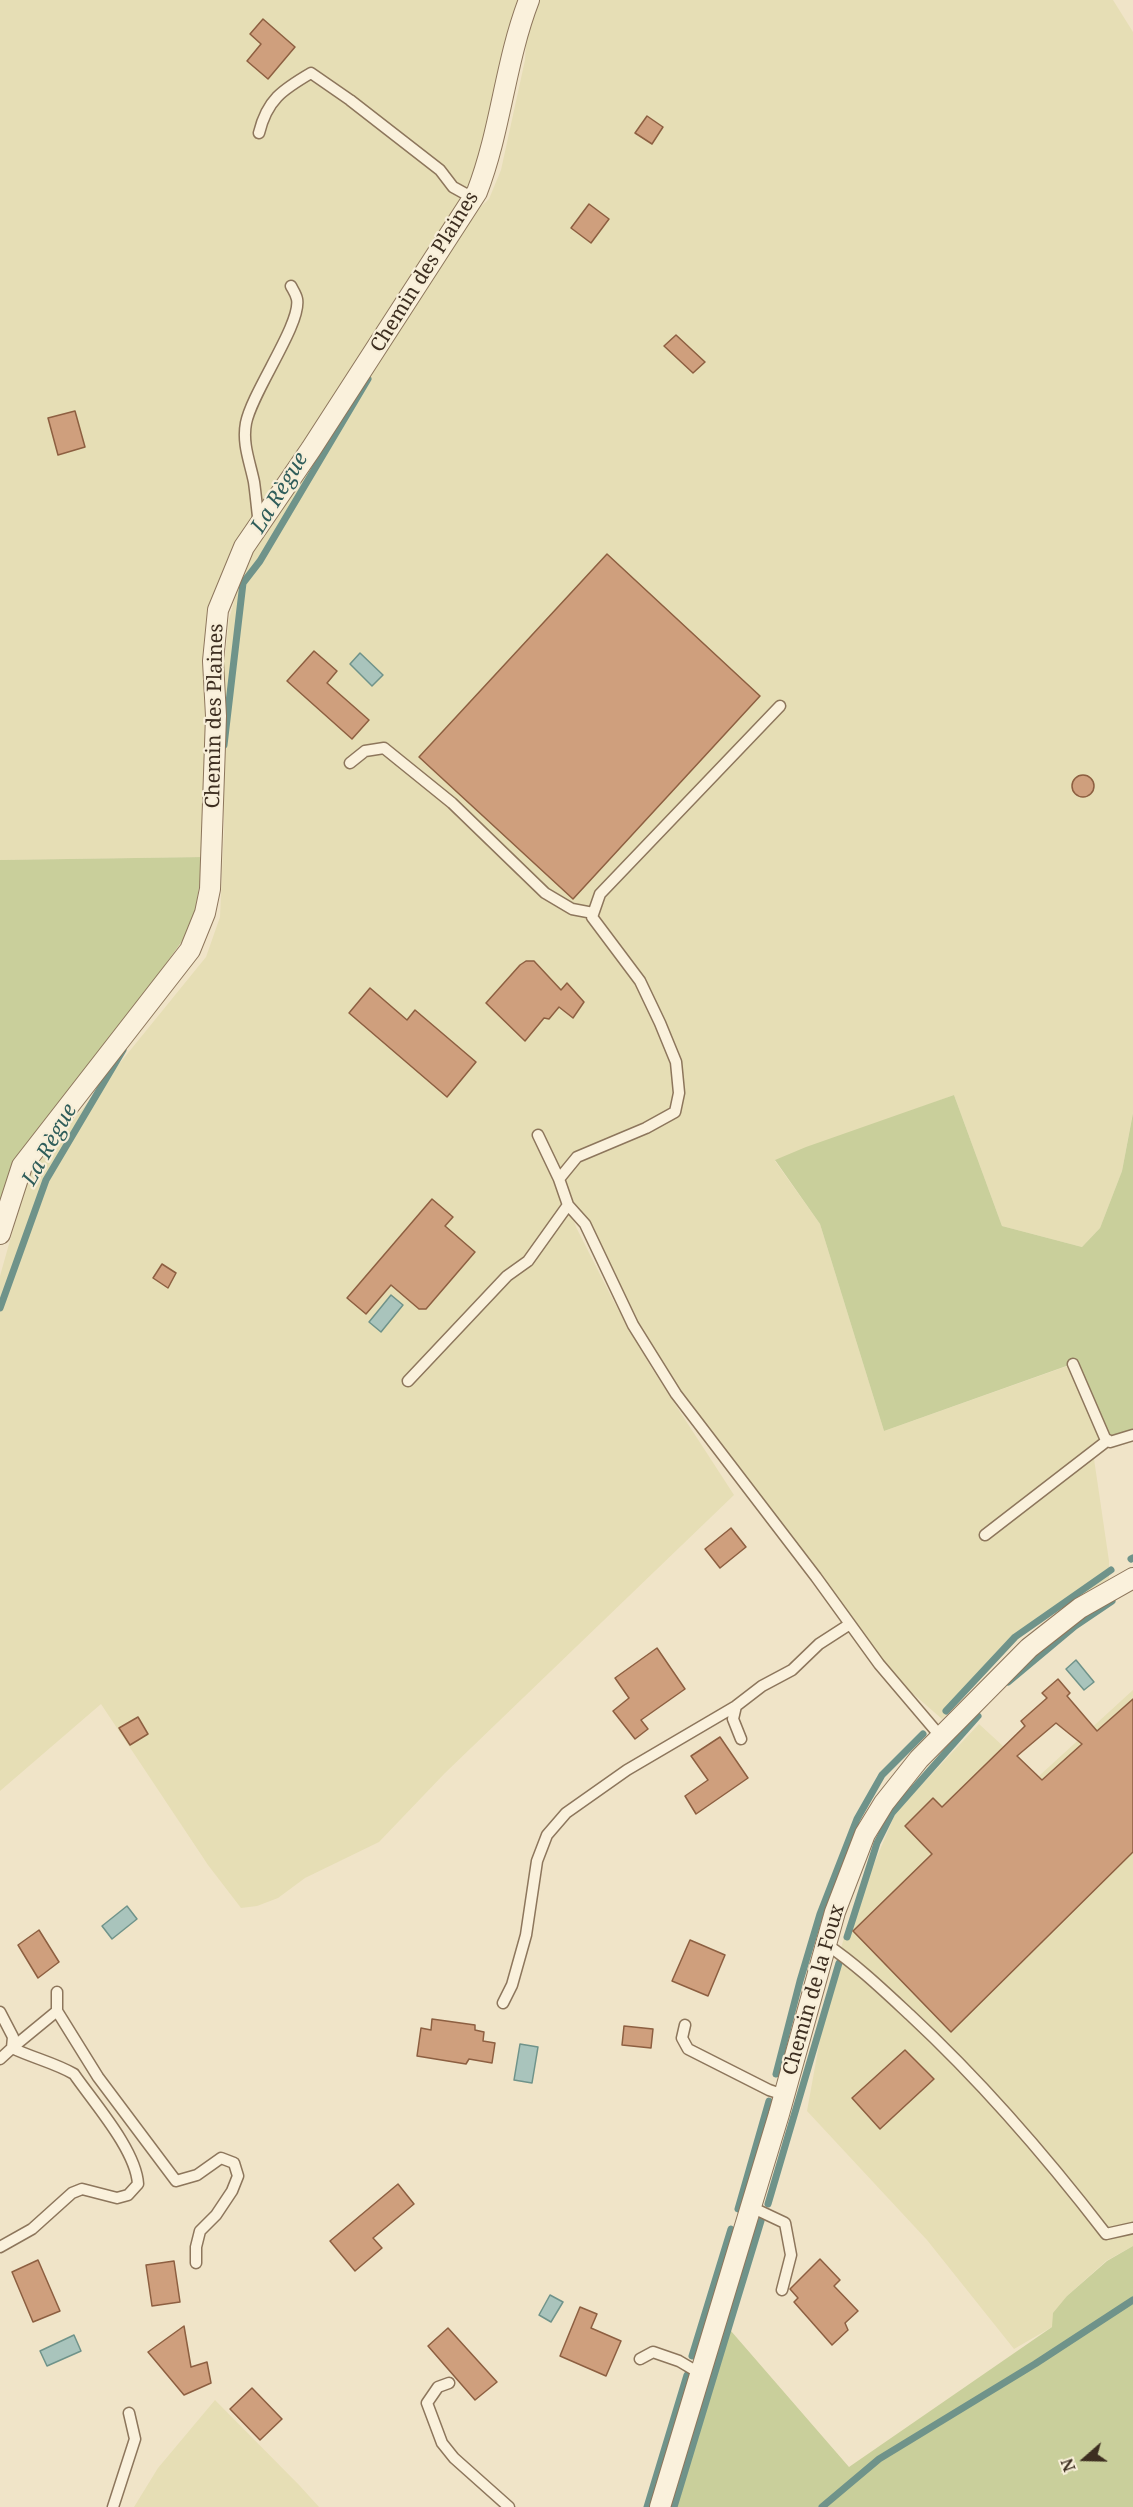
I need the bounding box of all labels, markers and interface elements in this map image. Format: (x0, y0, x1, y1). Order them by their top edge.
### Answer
street label: Chemin des Plaines (366, 187, 484, 357)
water label: La Règue (246, 448, 314, 538)
street label: Chemin des Plaines (201, 623, 229, 809)
water label: La Règue (17, 1100, 83, 1190)
street label: Chemin de la Foux (778, 1902, 850, 2078)
north arrow (1055, 2429, 1115, 2489)
text: N (1056, 2455, 1081, 2475)

